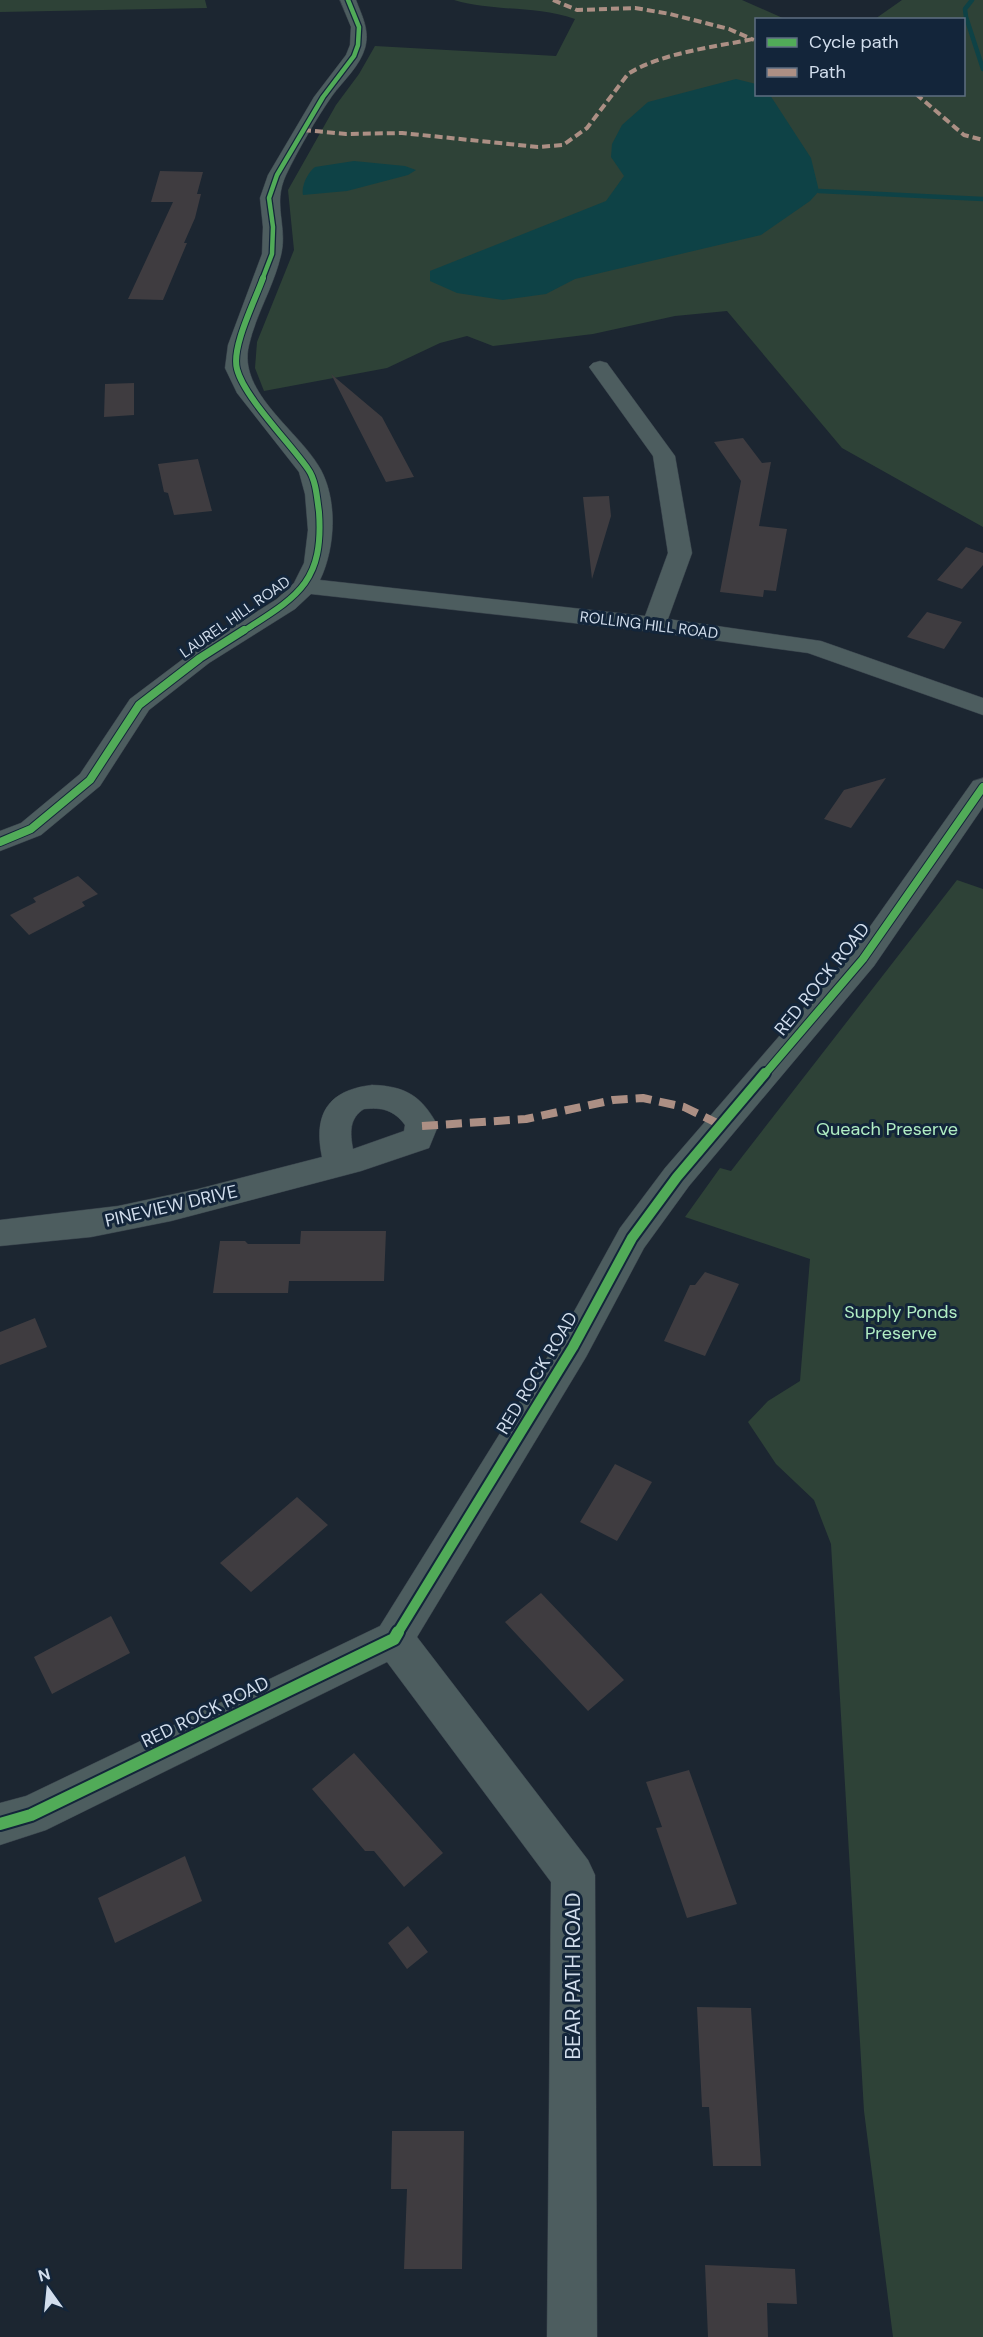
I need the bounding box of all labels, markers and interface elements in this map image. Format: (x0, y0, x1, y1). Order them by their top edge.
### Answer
legend (755, 18, 965, 96)
text: Cycle path (809, 30, 899, 54)
text: Path (809, 60, 846, 84)
street label: LAUREL HILL ROAD (176, 571, 294, 663)
street label: ROLLING HILL ROAD (579, 607, 719, 643)
street label: RED ROCK ROAD (769, 917, 875, 1041)
park label: Queach Preserve (816, 1117, 958, 1141)
street label: PINEVIEW DRIVE (102, 1179, 240, 1233)
park label: Supply Ponds Preserve (844, 1300, 958, 1345)
street label: RED ROCK ROAD (491, 1307, 583, 1439)
street label: RED ROCK ROAD (137, 1671, 273, 1753)
street label: BEAR PATH ROAD (559, 1893, 587, 2059)
north arrow (18, 2259, 78, 2319)
text: N (36, 2263, 53, 2287)

